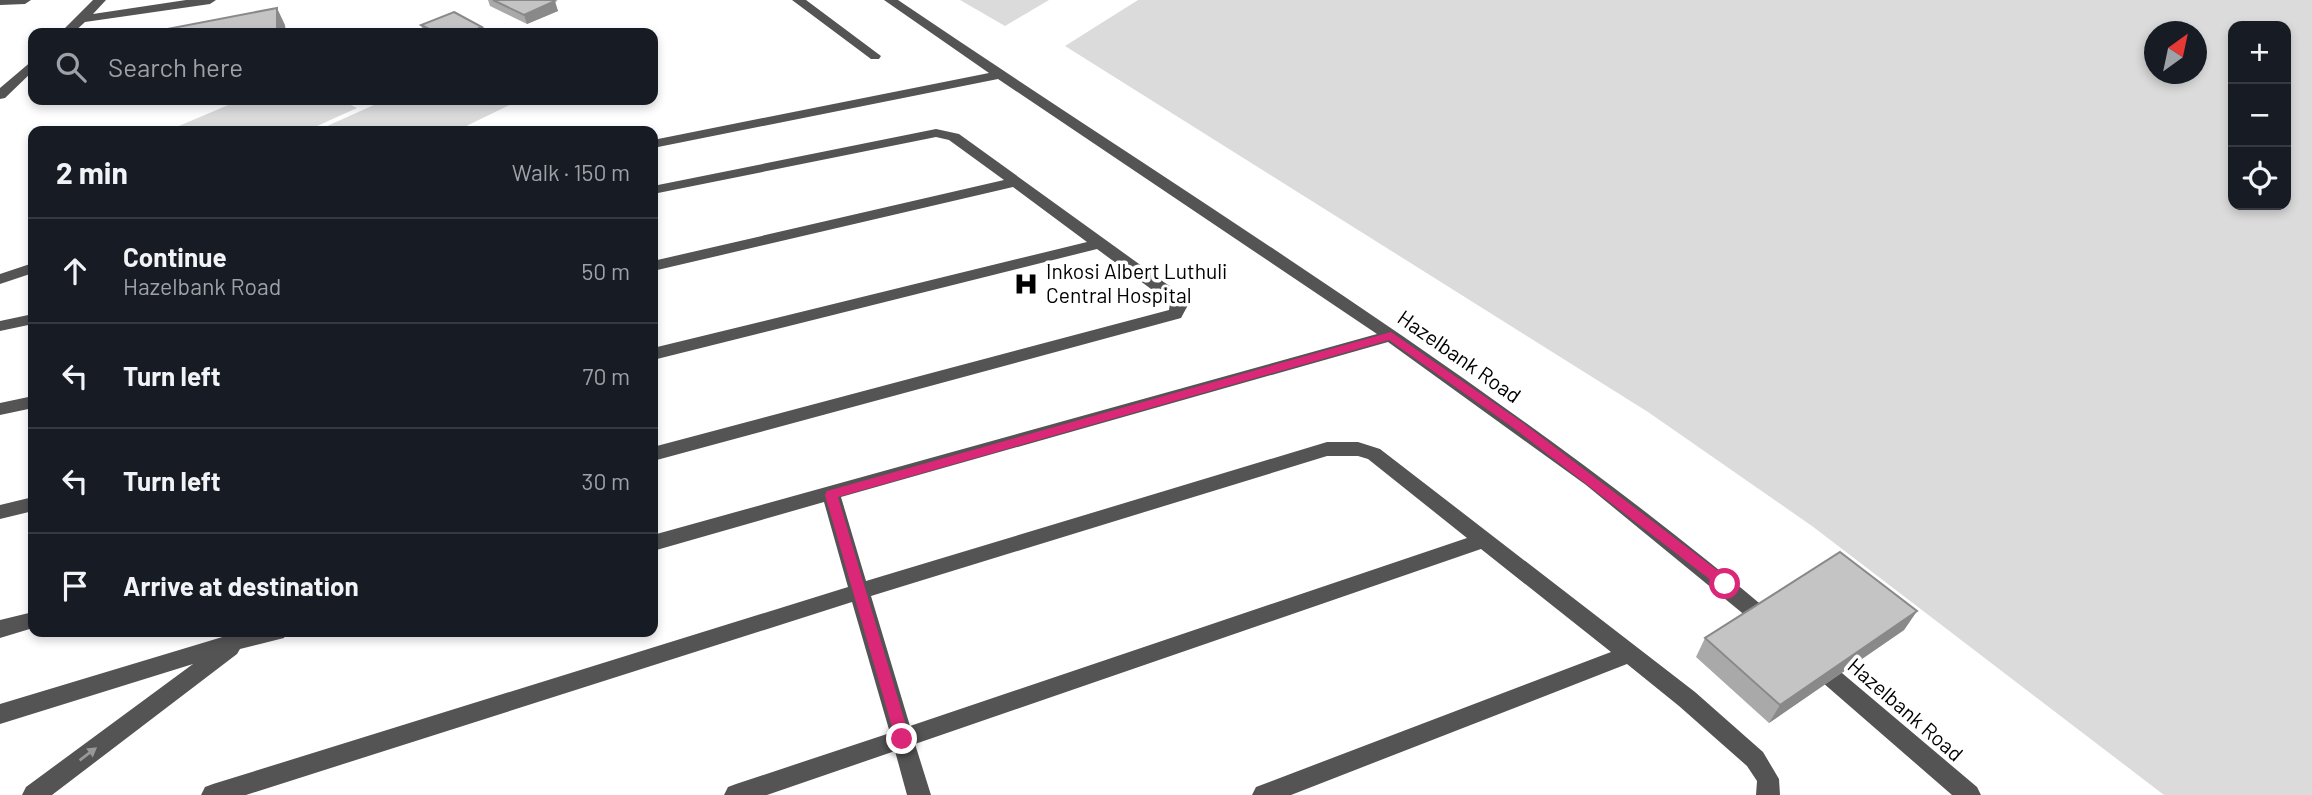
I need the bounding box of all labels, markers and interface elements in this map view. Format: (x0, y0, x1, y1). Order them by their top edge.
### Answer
north arrow (2144, 21, 2207, 84)
map controls (2228, 21, 2291, 210)
button: + (2228, 21, 2291, 84)
search box (28, 28, 658, 105)
icon: search (52, 48, 90, 86)
text: Search here (108, 51, 243, 82)
button: − (2228, 84, 2291, 147)
button: locate (2228, 147, 2291, 210)
text: 2 min (56, 154, 128, 190)
text: Walk · 150 m (512, 158, 630, 186)
text: Continue (123, 241, 227, 272)
icon: ahead (56, 252, 94, 290)
text: 50 m (582, 257, 630, 285)
place label: Inkosi Albert Luthuli Central Hospital (1046, 258, 1227, 307)
hospital icon: Inkosi Albert Luthuli Central Hospital (1012, 270, 1040, 298)
text: Hazelbank Road (123, 272, 281, 300)
street label: Hazelbank Road (1394, 304, 1526, 407)
icon: left (56, 357, 94, 395)
text: Turn left (123, 360, 221, 391)
text: 70 m (583, 362, 630, 390)
icon: left (56, 462, 94, 500)
text: Turn left (123, 465, 221, 496)
text: 30 m (582, 467, 630, 495)
icon: arrive (56, 567, 94, 605)
route start (1709, 568, 1740, 599)
text: Arrive at destination (123, 570, 359, 601)
street label: Hazelbank Road (1843, 652, 1969, 766)
route end (886, 723, 917, 754)
one-way arrow (79, 747, 98, 761)

